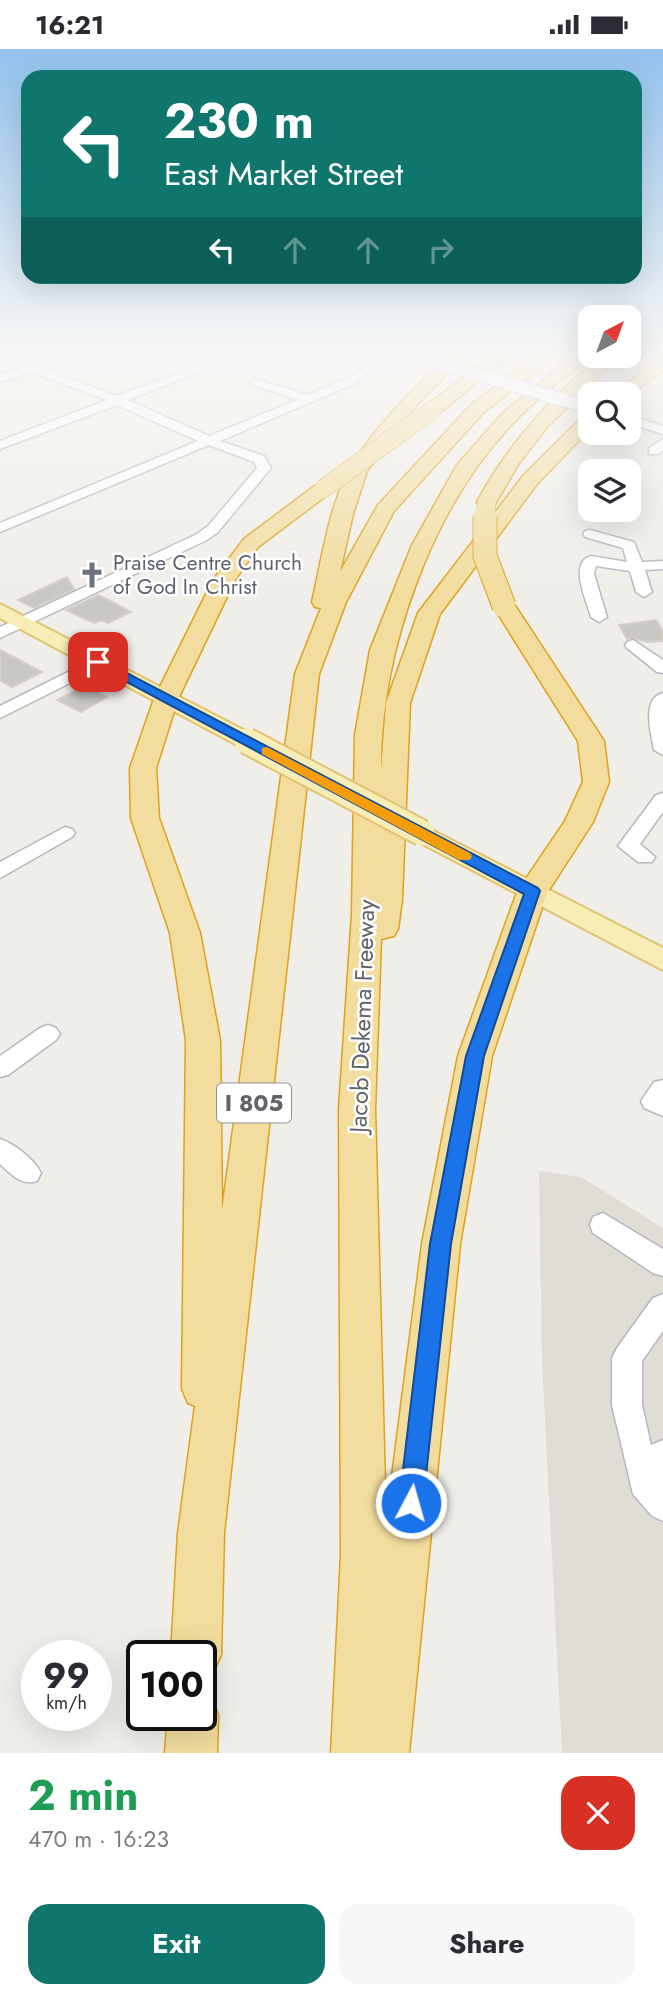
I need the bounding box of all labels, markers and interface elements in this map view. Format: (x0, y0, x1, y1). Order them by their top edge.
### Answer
text: 16:21 (35, 6, 104, 44)
text: 230 m (164, 86, 314, 156)
icon: left (49, 98, 140, 189)
text: East Market Street (164, 151, 403, 197)
icon: left (203, 231, 241, 269)
icon: ahead (276, 231, 314, 269)
icon: ahead (349, 231, 387, 269)
icon: right (422, 231, 460, 269)
north arrow (578, 305, 640, 367)
map controls (578, 305, 641, 522)
button: search (578, 382, 641, 445)
button: layers (578, 459, 641, 522)
place label: Praise Centre Church of God In Christ (113, 548, 302, 602)
church icon: Praise Centre Church of God In Christ (77, 560, 107, 590)
pin (68, 632, 128, 692)
icon: arrive (79, 643, 117, 681)
street label: Jacob Dekema Freeway (340, 898, 384, 1136)
road number: I 805 (217, 1084, 291, 1123)
position arrow (374, 1466, 448, 1540)
speed limit sign: 100 (126, 1640, 217, 1731)
text: 99 (43, 1651, 90, 1701)
text: km/h (46, 1690, 87, 1716)
text: 2 min (28, 1765, 138, 1826)
button: close (561, 1776, 635, 1850)
text: 470 m · 16:23 (28, 1822, 169, 1856)
button: Exit (28, 1904, 325, 1984)
button: Share (339, 1904, 635, 1984)

